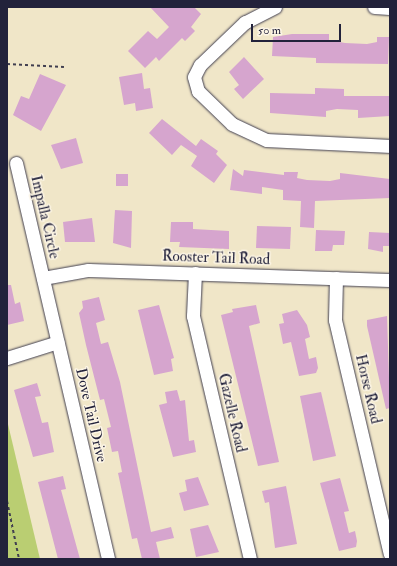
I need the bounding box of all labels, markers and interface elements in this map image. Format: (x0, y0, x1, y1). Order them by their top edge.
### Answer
scale bar (253, 16, 343, 42)
text: 50 m (258, 23, 281, 38)
street label: Impalla Circle (27, 174, 63, 260)
street label: Rooster Tail Road (162, 247, 270, 269)
street label: Horse Road (351, 352, 385, 426)
street label: Dove Tail Drive (71, 366, 111, 464)
street label: Gazelle Road (214, 372, 250, 454)

